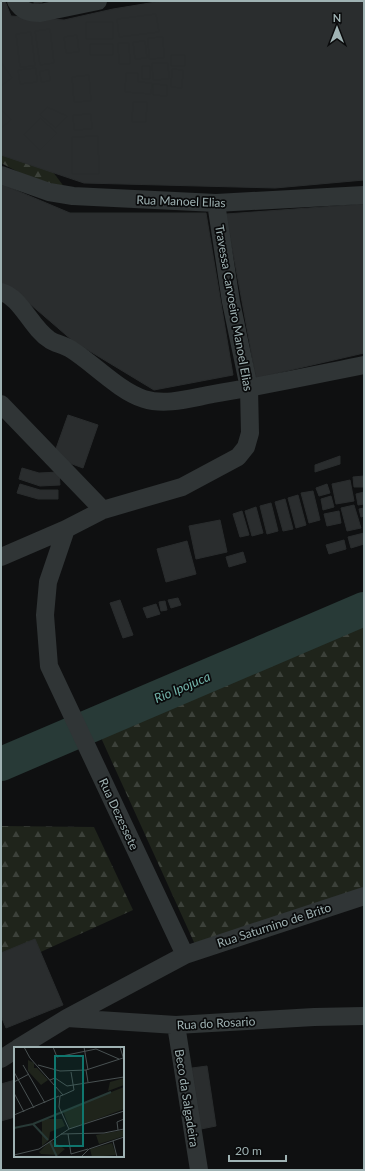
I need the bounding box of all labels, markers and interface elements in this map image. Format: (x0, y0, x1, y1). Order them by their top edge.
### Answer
north arrow (317, 8, 357, 48)
text: N (333, 11, 341, 24)
street label: Rua Manoel Elias (136, 192, 226, 210)
street label: Travessa Carvoeiro Manoel Elias (212, 224, 256, 392)
water label: Rio Ipojuca (151, 668, 213, 706)
street label: Rua Dezessete (96, 776, 142, 852)
street label: Rua Saturnino de Brito (215, 899, 333, 951)
street label: Rua do Rosario (176, 1013, 256, 1033)
inset map (14, 1047, 124, 1157)
street label: Beco da Salgadeira (172, 1048, 202, 1148)
scale bar (229, 1137, 286, 1163)
text: 20 m (235, 1143, 262, 1158)

